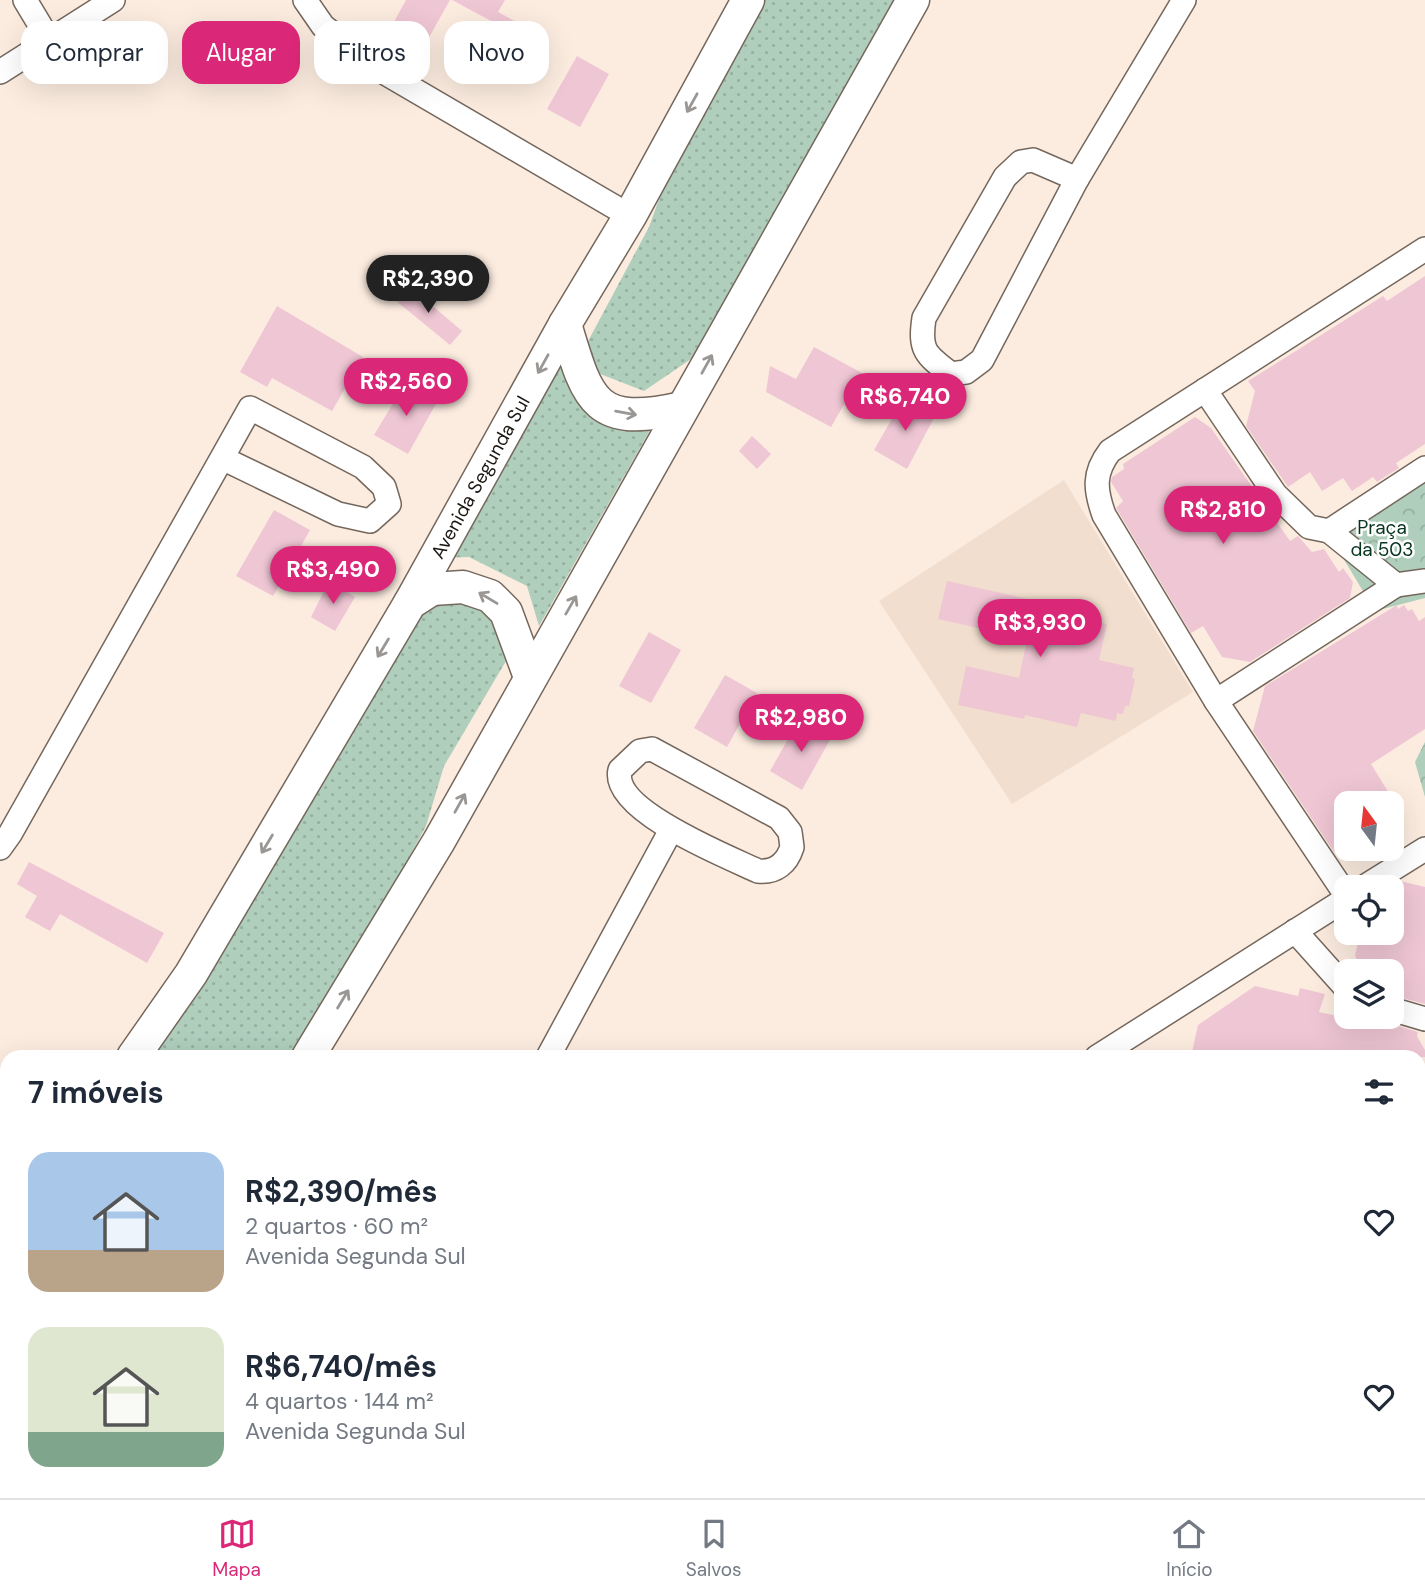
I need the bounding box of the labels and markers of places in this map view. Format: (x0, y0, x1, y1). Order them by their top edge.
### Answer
pin: R$2,390 (363, 256, 493, 315)
pin: R$2,560 (341, 358, 471, 418)
pin: R$6,740 (840, 374, 970, 433)
pin: R$2,810 (1158, 486, 1288, 546)
pin: R$3,490 (268, 546, 398, 606)
pin: R$3,930 (975, 600, 1105, 659)
pin: R$2,980 (736, 694, 866, 754)

